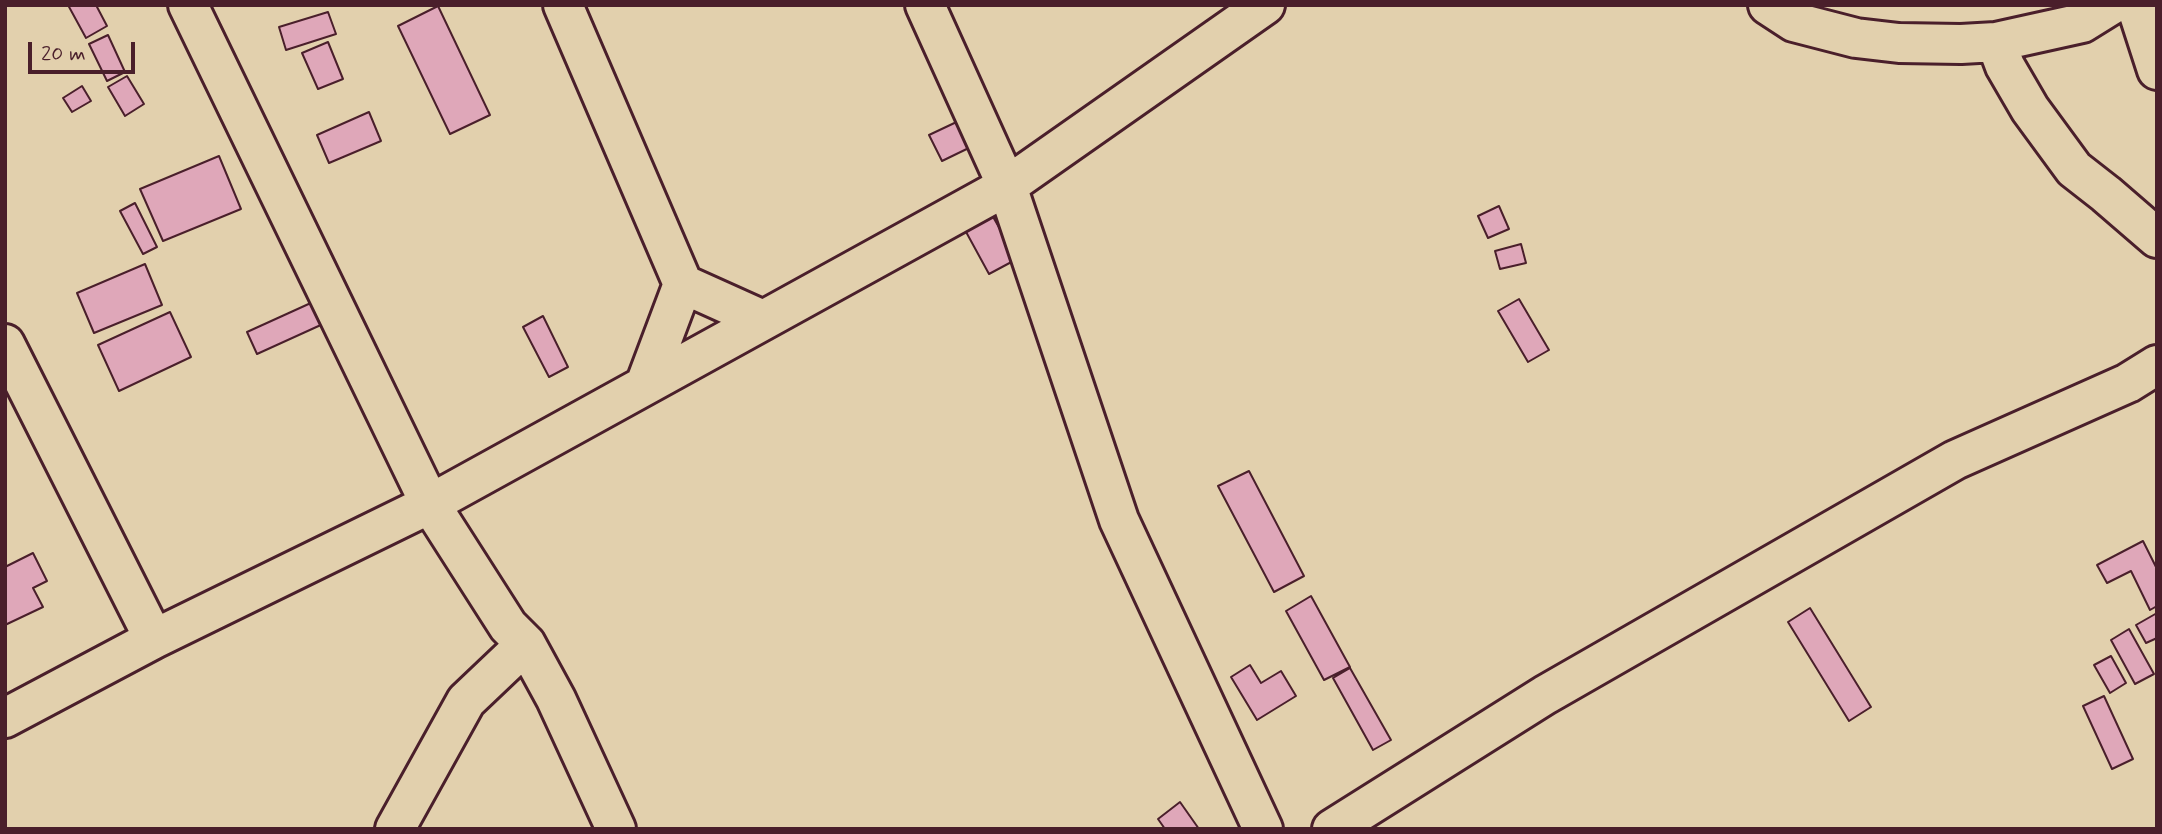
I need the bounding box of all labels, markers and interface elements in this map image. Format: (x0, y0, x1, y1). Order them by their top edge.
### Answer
scale bar (32, 28, 138, 72)
text: 20 m (41, 40, 86, 68)

